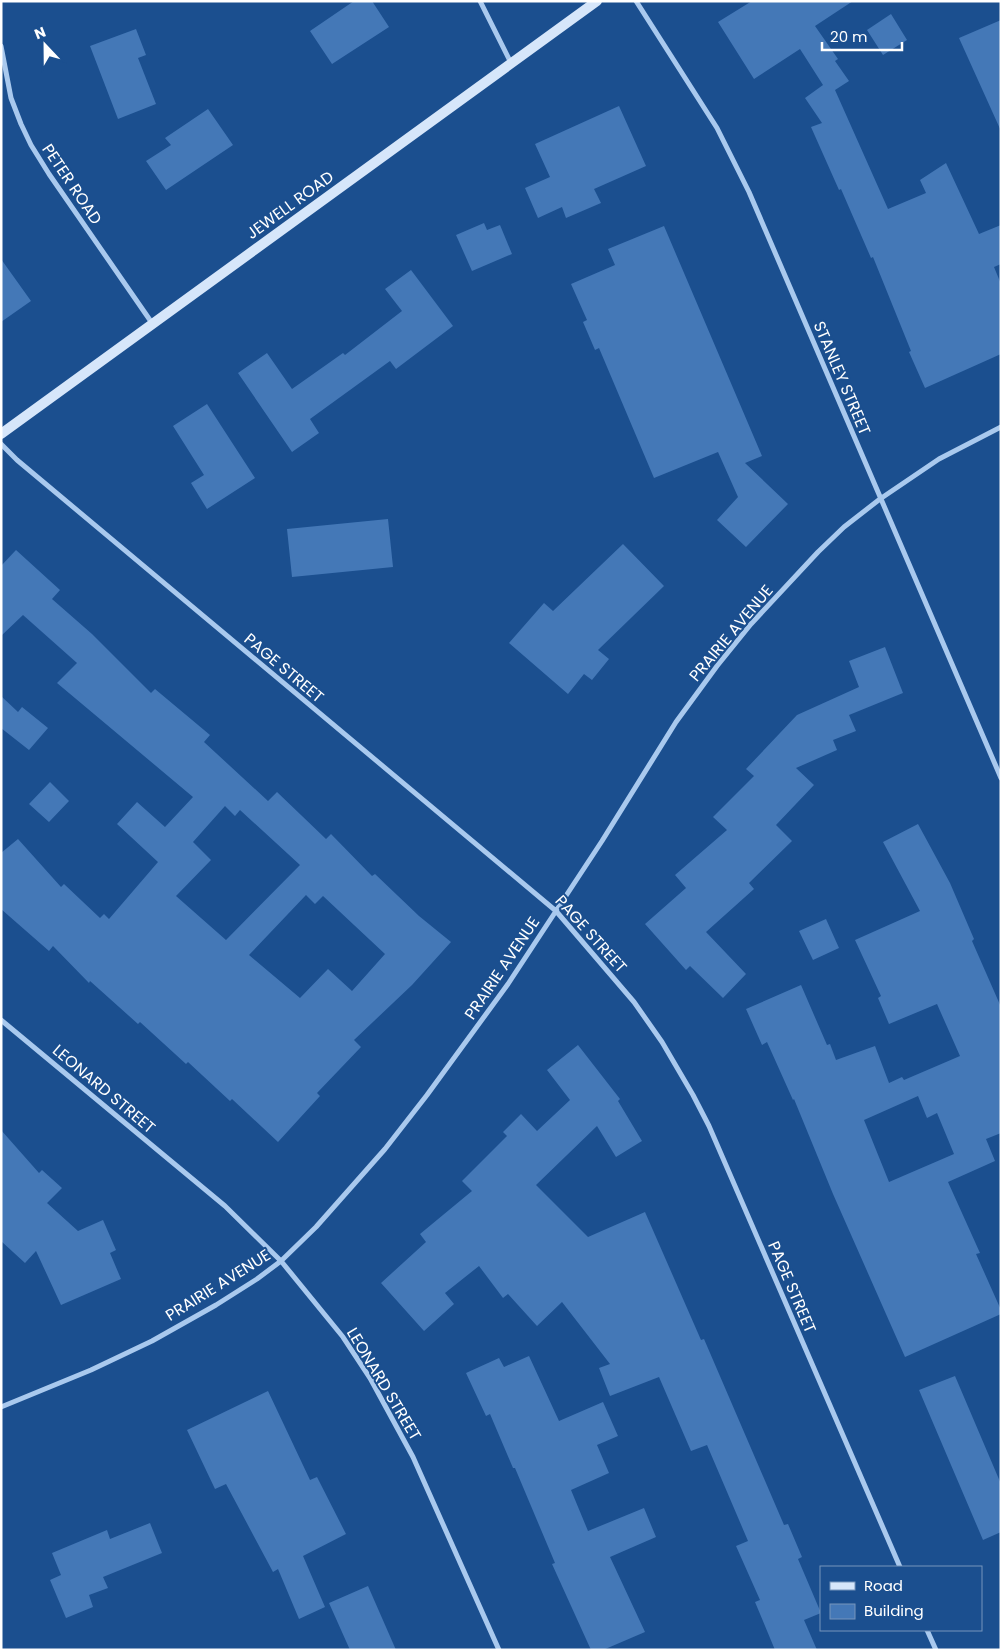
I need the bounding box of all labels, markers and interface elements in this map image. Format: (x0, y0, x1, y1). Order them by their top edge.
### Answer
north arrow (20, 20, 70, 70)
scale bar (822, 20, 902, 52)
text: N (32, 22, 49, 44)
text: 20 m (830, 26, 868, 47)
street label: PETER ROAD (37, 139, 107, 229)
street label: JEWELL ROAD (242, 165, 338, 245)
street label: STANLEY STREET (808, 318, 876, 439)
street label: PRAIRIE AVENUE (684, 580, 778, 686)
street label: PAGE STREET (239, 628, 329, 708)
street label: PAGE STREET (550, 890, 633, 978)
street label: PRAIRIE AVENUE (459, 912, 545, 1024)
street label: LEONARD STREET (48, 1039, 161, 1139)
street label: PAGE STREET (762, 1237, 822, 1337)
street label: PRAIRIE AVENUE (161, 1243, 275, 1327)
street label: LEONARD STREET (341, 1323, 427, 1445)
legend (820, 1566, 982, 1631)
text: Road (864, 1575, 903, 1596)
text: Building (864, 1600, 924, 1621)

